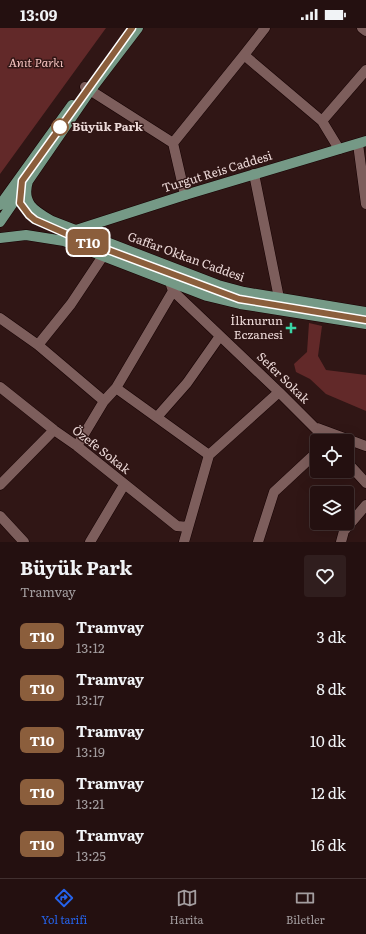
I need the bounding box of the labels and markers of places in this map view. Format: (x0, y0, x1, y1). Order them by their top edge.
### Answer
place label: Büyük Park (72, 117, 144, 135)
marker: Büyük Park (51, 118, 69, 136)
place label: İlknurun Eczanesi (230, 311, 283, 343)
marker: İlknurun Eczanesi (286, 323, 296, 333)

